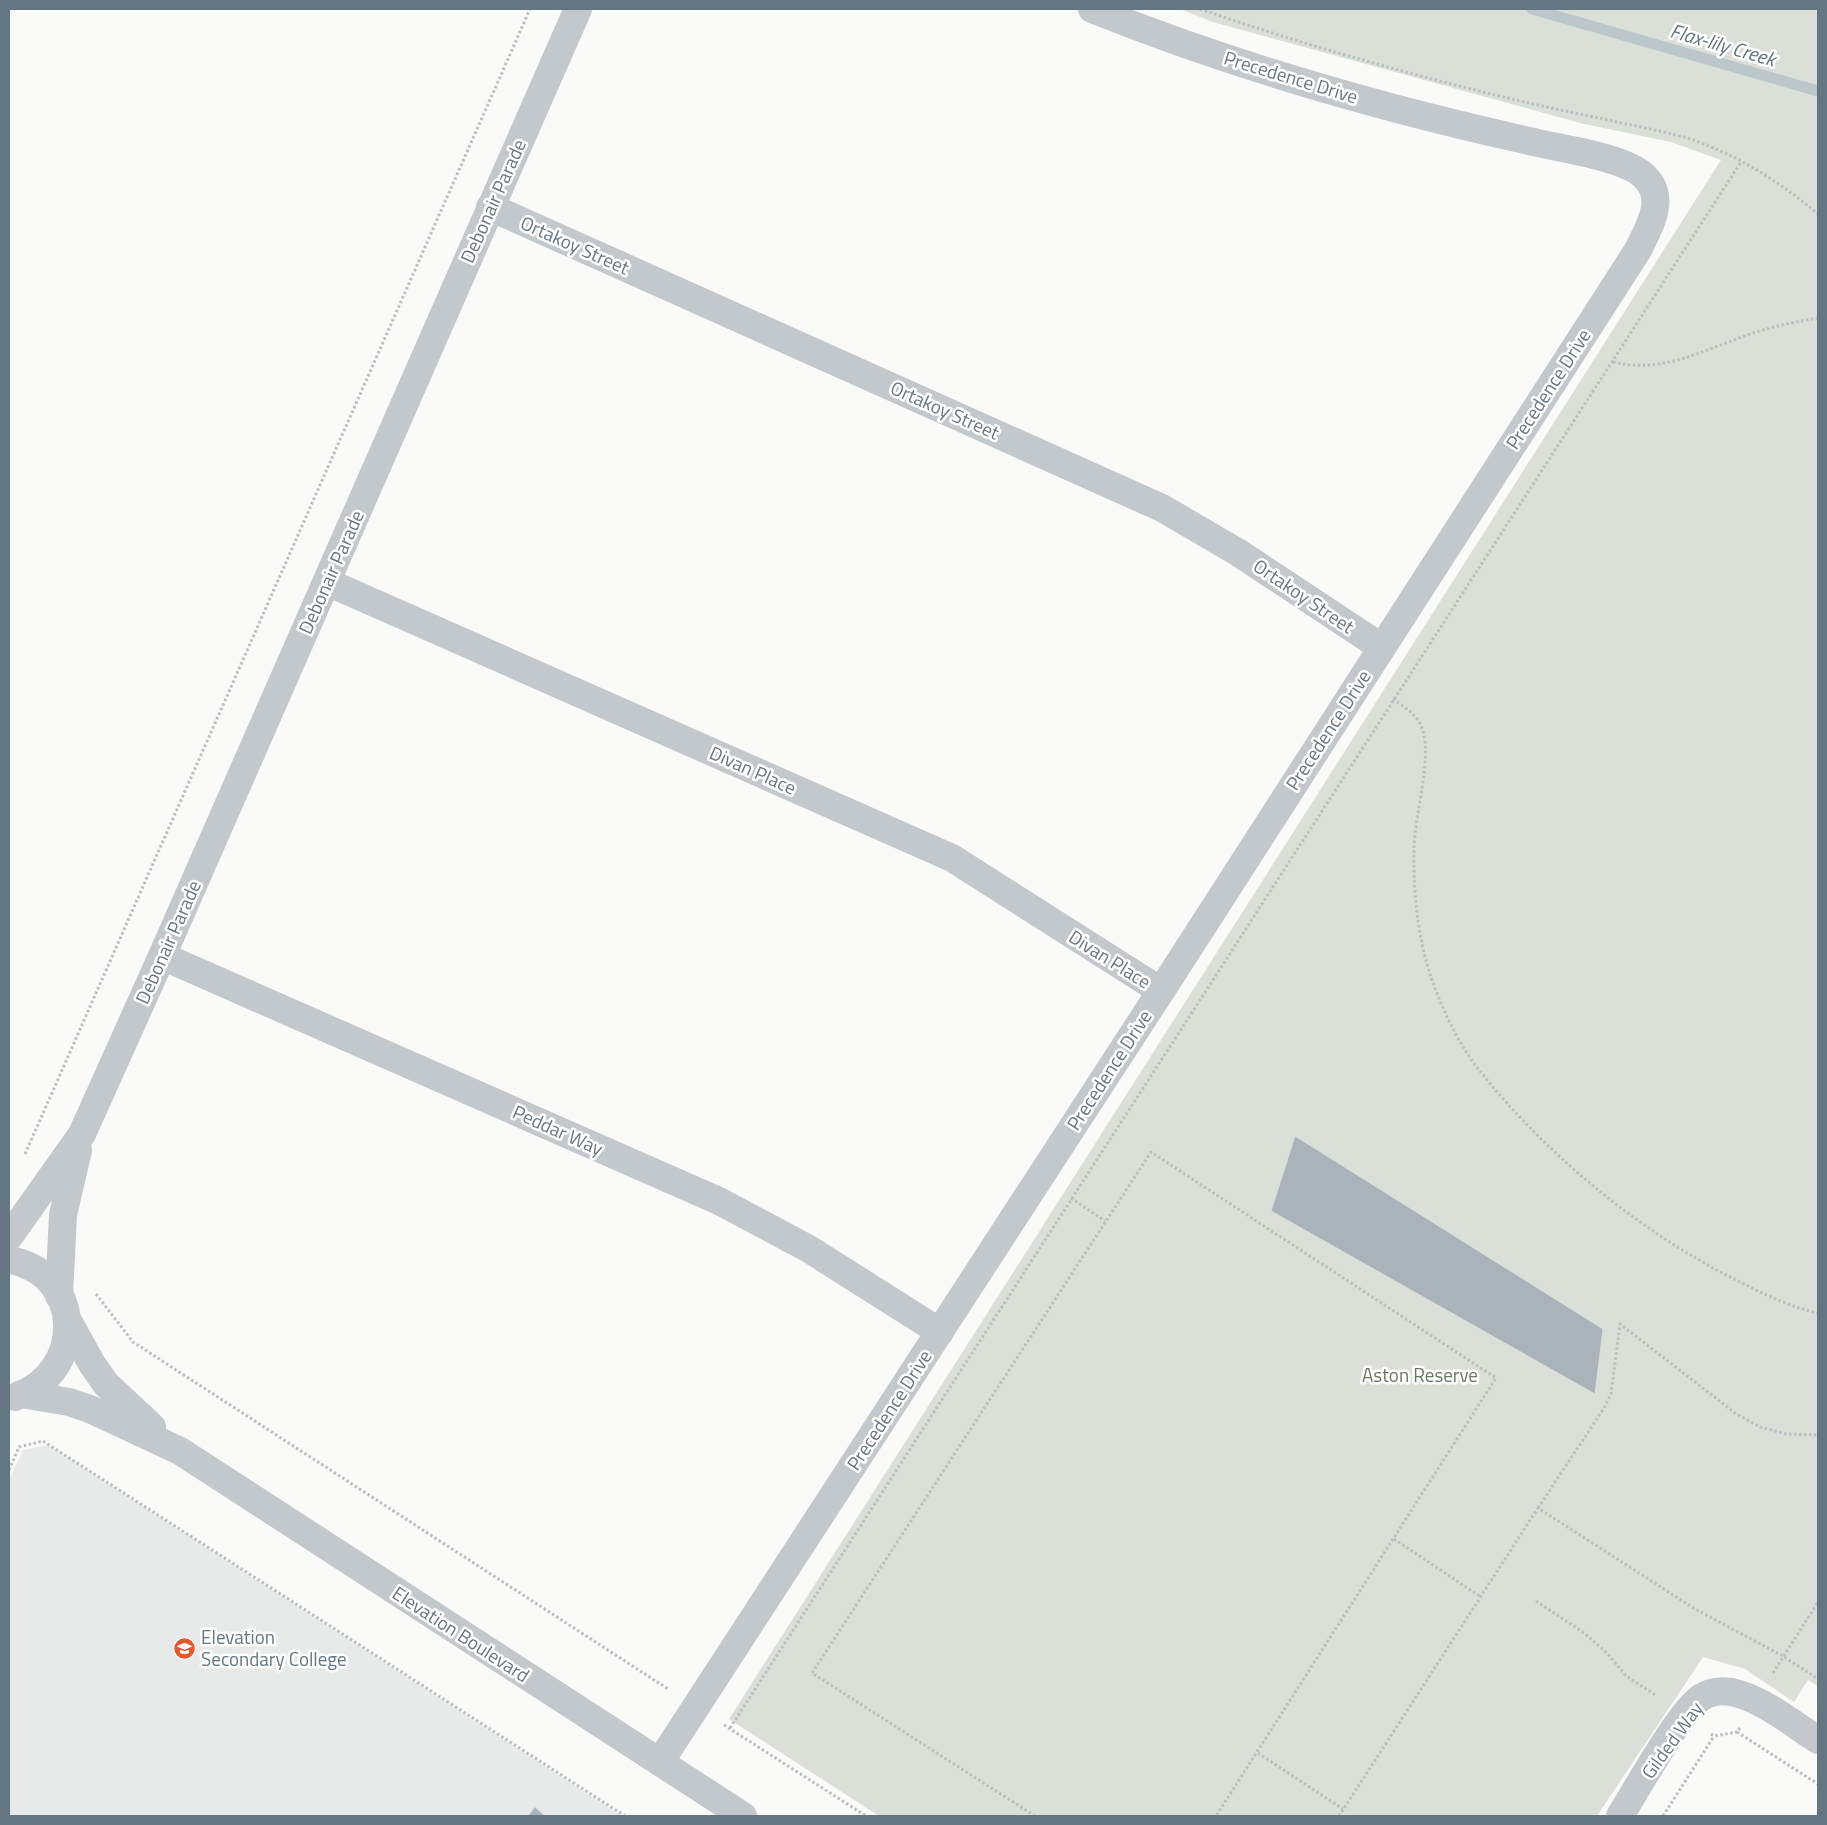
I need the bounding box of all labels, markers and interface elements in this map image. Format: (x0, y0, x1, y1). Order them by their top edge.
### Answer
water label: Flax-lily Creek (1667, 15, 1781, 75)
street label: Precedence Drive (1221, 42, 1362, 111)
street label: Debonair Parade (452, 134, 533, 267)
street label: Ortakoy Street (516, 208, 635, 282)
street label: Precedence Drive (1498, 323, 1597, 455)
street label: Ortakoy Street (886, 373, 1005, 447)
street label: Debonair Parade (290, 505, 371, 638)
street label: Ortakoy Street (1248, 551, 1361, 640)
street label: Precedence Drive (1278, 664, 1377, 796)
street label: Divan Place (705, 738, 801, 802)
street label: Debonair Parade (127, 875, 208, 1008)
street label: Divan Place (1063, 922, 1157, 995)
street label: Precedence Drive (1059, 1004, 1158, 1136)
street label: Peddar Way (508, 1097, 608, 1162)
street label: Precedence Drive (839, 1344, 938, 1476)
park label: Aston Reserve (1362, 1360, 1478, 1389)
street label: Elevation Boulevard (387, 1578, 536, 1689)
place label: Elevation Secondary College (201, 1622, 347, 1673)
school or university icon: Elevation Secondary College (173, 1636, 197, 1660)
street label: Gilded Way (1634, 1695, 1710, 1784)

